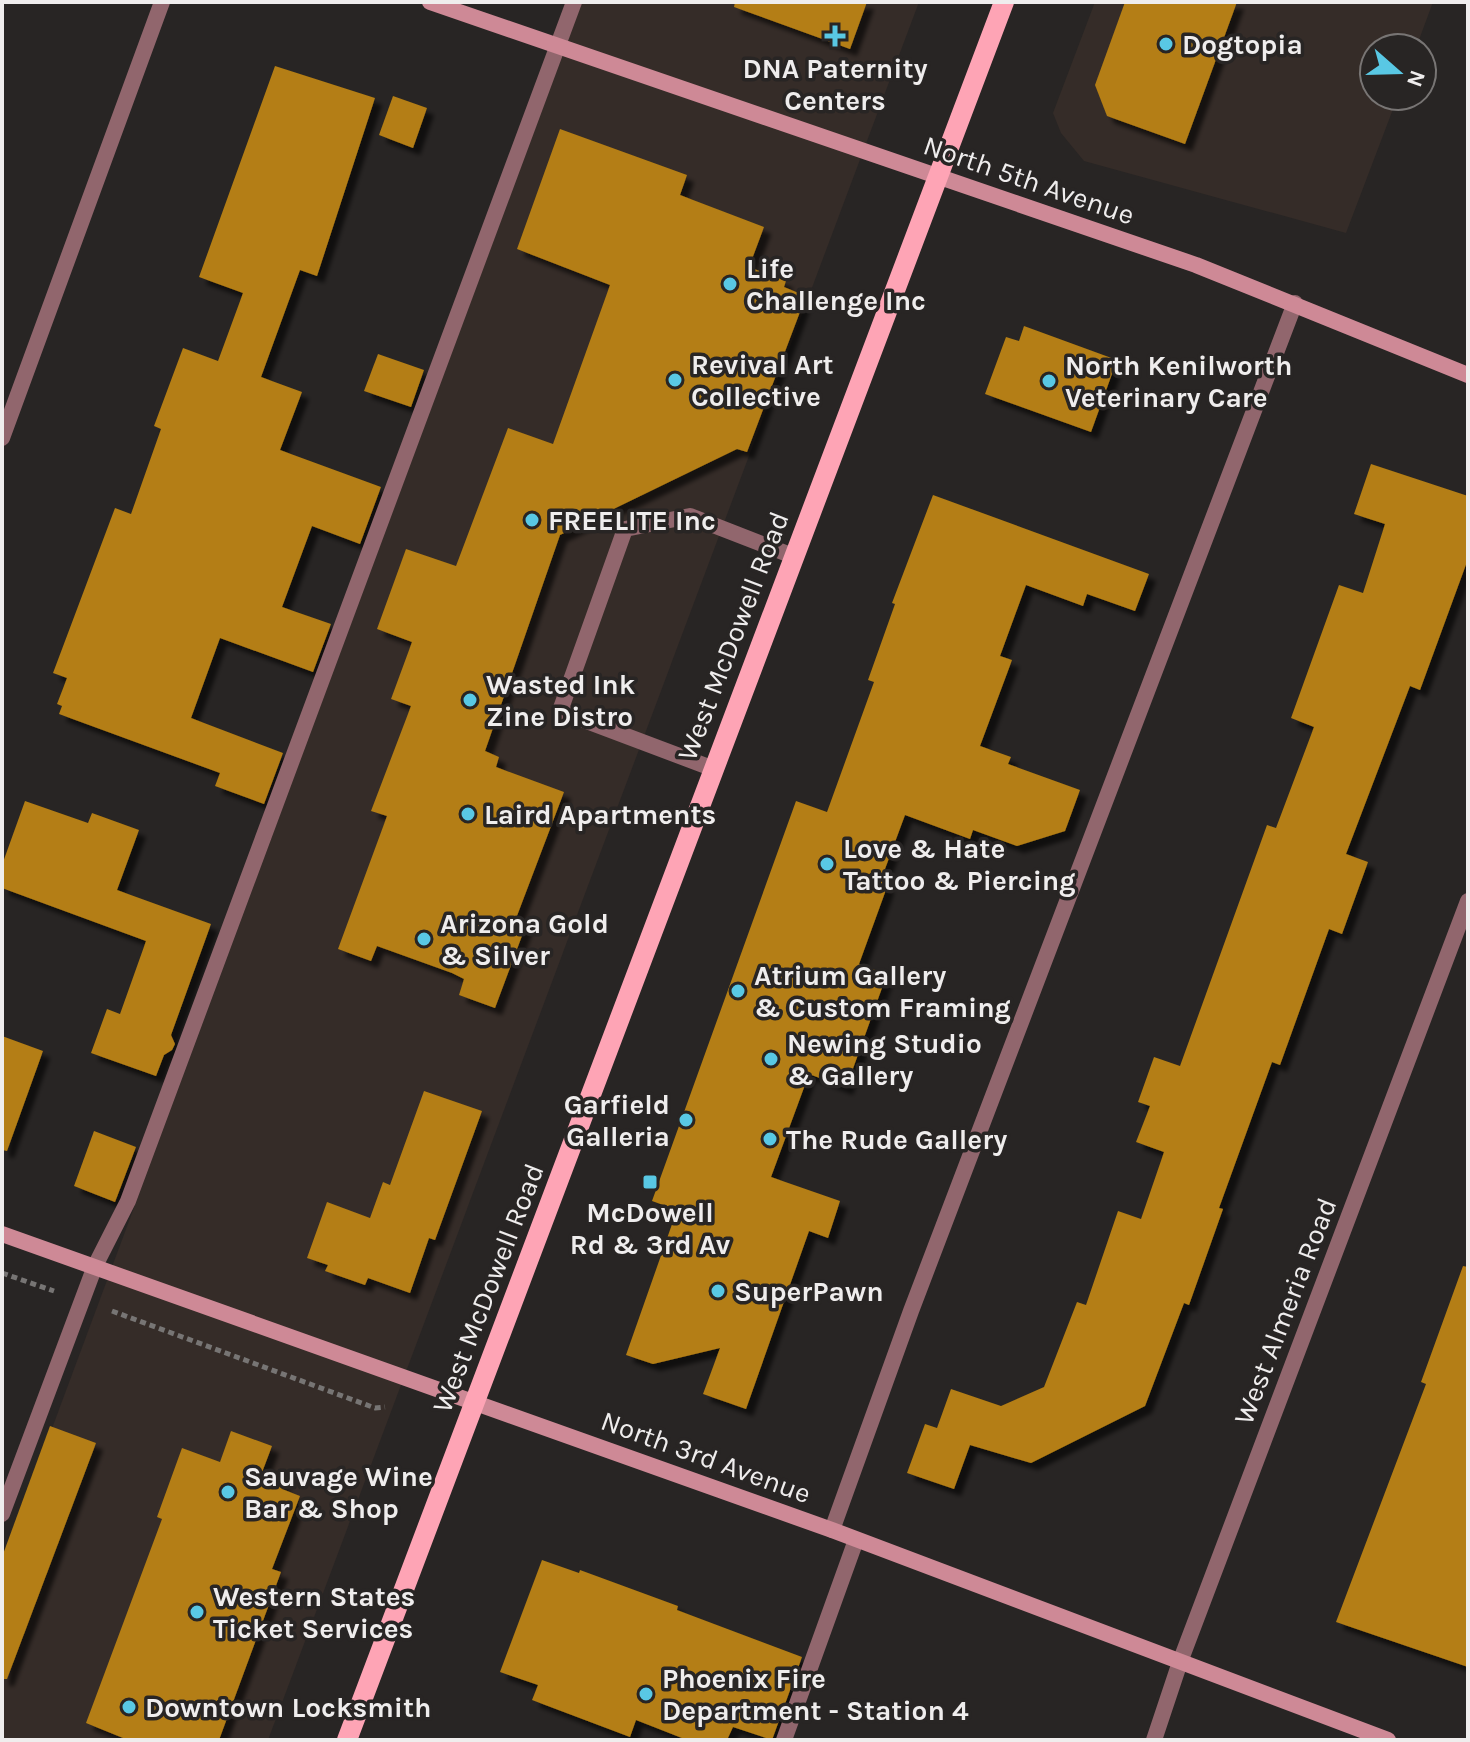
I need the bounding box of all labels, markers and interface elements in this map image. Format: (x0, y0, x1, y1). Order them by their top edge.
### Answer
marker: DNA Paternity Centers (824, 25, 846, 47)
place label: Dogtopia (1182, 28, 1303, 61)
north arrow (1358, 32, 1438, 112)
marker: Dogtopia (1157, 35, 1175, 53)
place label: DNA Paternity Centers (742, 52, 928, 117)
text: N (1401, 67, 1431, 90)
street label: North 5th Avenue (919, 128, 1139, 232)
place label: Life Challenge Inc (746, 252, 926, 317)
marker: Life Challenge Inc (721, 275, 739, 293)
place label: Revival Art Collective (691, 348, 834, 413)
place label: North Kenilworth Veterinary Care (1065, 349, 1292, 414)
marker: Revival Art Collective (666, 371, 684, 389)
marker: North Kenilworth Veterinary Care (1040, 372, 1058, 390)
place label: FREELITE Inc (548, 504, 716, 537)
street label: West McDowell Road (670, 507, 796, 765)
marker: FREELITE Inc (523, 511, 541, 529)
place label: Wasted Ink Zine Distro (486, 668, 636, 733)
marker: Wasted Ink Zine Distro (461, 691, 479, 709)
place label: Laird Apartments (484, 798, 716, 831)
marker: Laird Apartments (459, 805, 477, 823)
place label: Love & Hate Tattoo & Piercing (843, 832, 1076, 897)
marker: Love & Hate Tattoo & Piercing (818, 855, 836, 873)
place label: Arizona Gold & Silver (440, 907, 609, 972)
marker: Arizona Gold & Silver (415, 930, 433, 948)
place label: Atrium Gallery & Custom Framing (754, 959, 1011, 1024)
marker: Atrium Gallery & Custom Framing (729, 982, 747, 1000)
place label: Newing Studio & Gallery (787, 1027, 982, 1092)
marker: Newing Studio & Gallery (762, 1050, 780, 1068)
place label: Garfield Galleria (564, 1088, 670, 1153)
marker: Garfield Galleria (677, 1111, 695, 1129)
place label: The Rude Gallery (786, 1123, 1007, 1156)
marker: The Rude Gallery (761, 1130, 779, 1148)
street label: West McDowell Road (425, 1159, 551, 1417)
marker: McDowell Rd & 3rd Av (641, 1173, 659, 1191)
street label: West Almeria Road (1227, 1193, 1343, 1429)
place label: McDowell Rd & 3rd Av (570, 1196, 731, 1261)
place label: SuperPawn (734, 1275, 884, 1308)
marker: SuperPawn (709, 1282, 727, 1300)
street label: North 3rd Avenue (597, 1404, 815, 1510)
place label: Sauvage Wine Bar & Shop (244, 1460, 433, 1525)
marker: Sauvage Wine Bar & Shop (219, 1483, 237, 1501)
place label: Western States Ticket Services (213, 1580, 415, 1645)
marker: Western States Ticket Services (188, 1603, 206, 1621)
place label: Phoenix Fire Department - Station 4 (662, 1662, 969, 1727)
marker: Phoenix Fire Department - Station 4 (637, 1685, 655, 1703)
place label: Downtown Locksmith (145, 1691, 431, 1724)
marker: Downtown Locksmith (120, 1698, 138, 1716)

